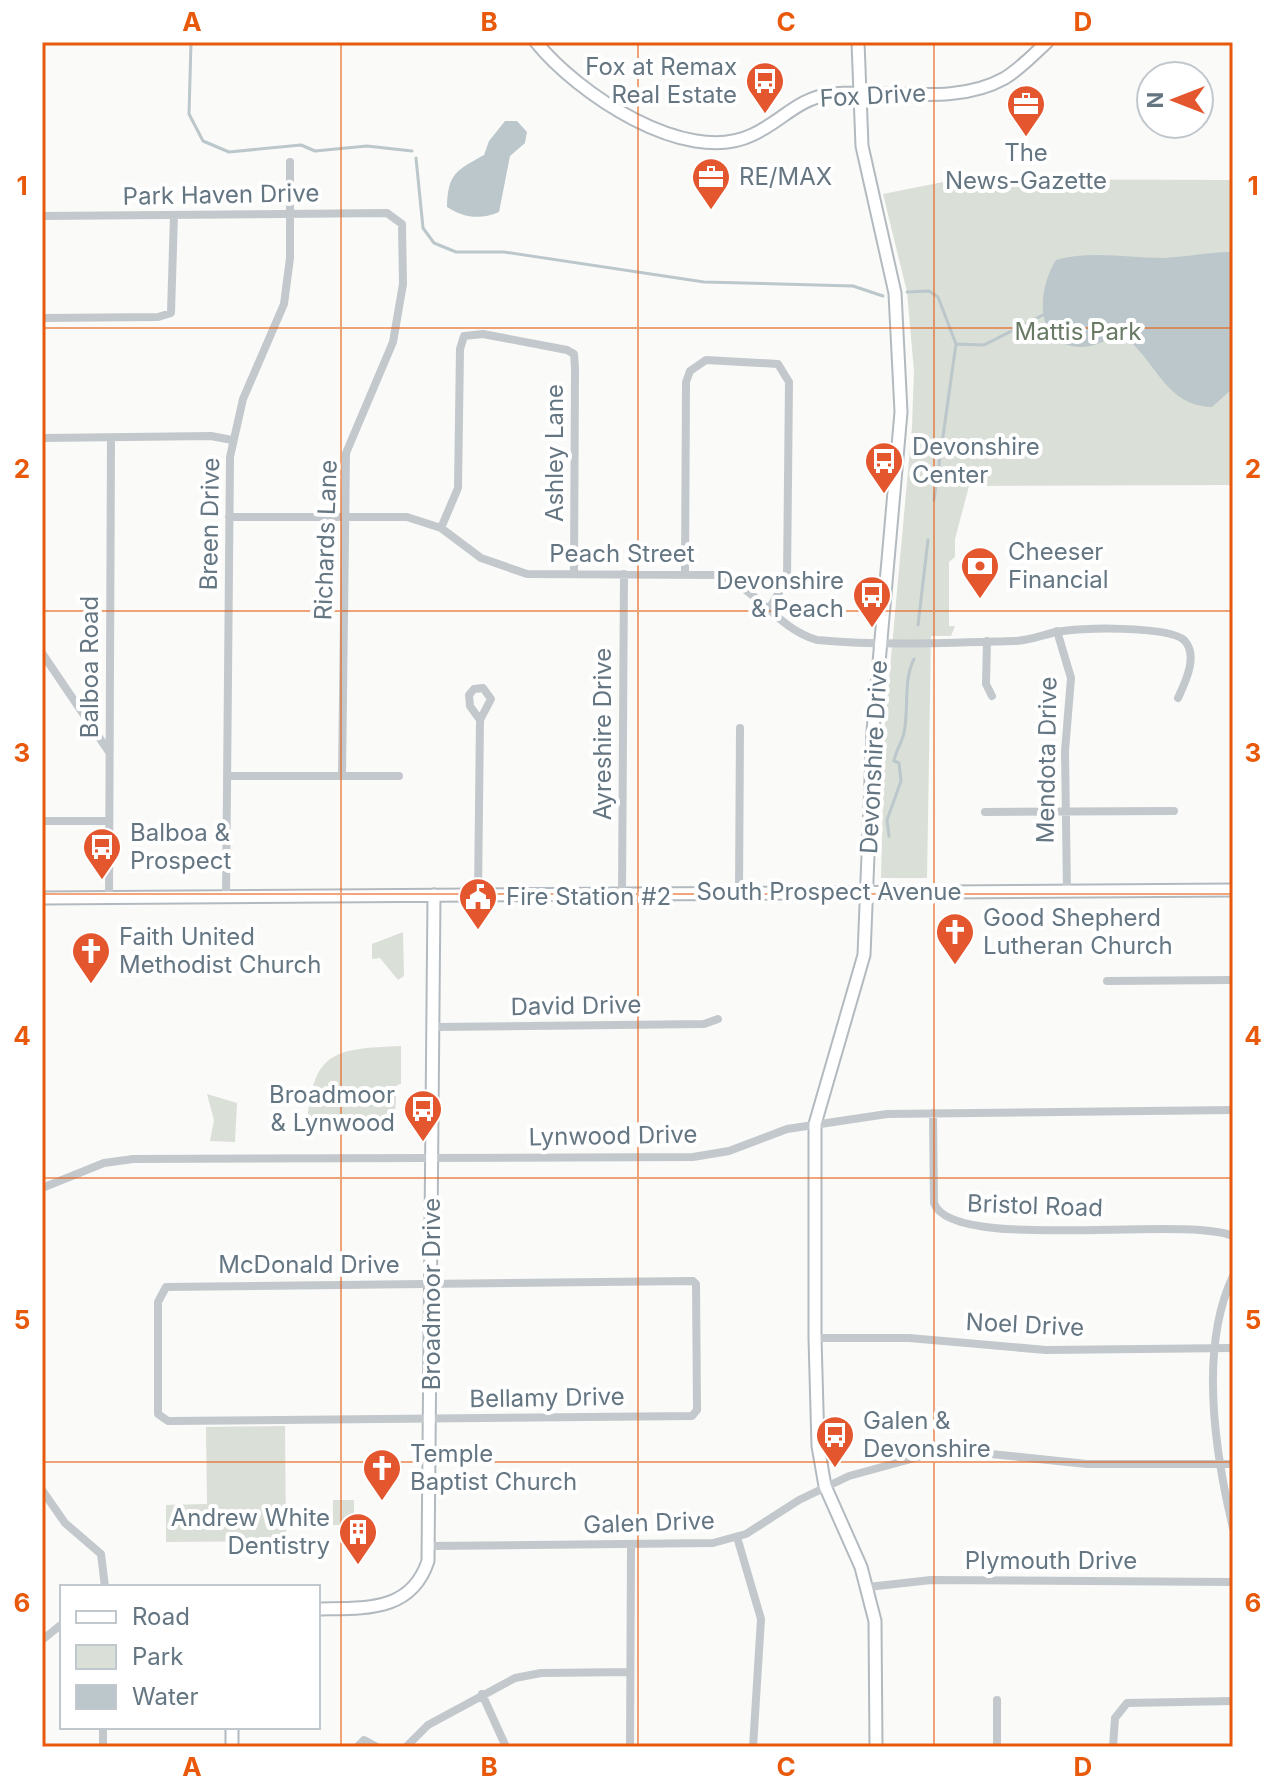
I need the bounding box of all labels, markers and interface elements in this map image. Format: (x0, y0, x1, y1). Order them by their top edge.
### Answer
text: A (182, 6, 202, 37)
text: B (480, 6, 498, 37)
text: C (776, 6, 796, 37)
text: D (1074, 6, 1092, 37)
place label: Fox at Remax Real Estate (585, 52, 737, 109)
bus stop icon: Fox at Remax Real Estate (744, 60, 786, 115)
north arrow (1135, 60, 1215, 140)
street label: Fox Drive (819, 78, 927, 113)
office icon: The News-Gazette (1005, 83, 1047, 138)
text: N (1142, 92, 1168, 108)
place label: The News-Gazette (945, 138, 1107, 195)
office icon: RE/MAX (690, 156, 732, 211)
place label: RE/MAX (739, 162, 832, 191)
text: 1 (16, 170, 28, 201)
text: 1 (1247, 170, 1259, 201)
street label: Park Haven Drive (122, 178, 320, 211)
park label: Mattis Park (1015, 317, 1141, 346)
street label: Ashley Lane (540, 384, 569, 522)
place label: Devonshire Center (912, 432, 1040, 489)
bus stop icon: Devonshire Center (863, 440, 905, 495)
text: 2 (14, 453, 30, 484)
text: 2 (1245, 453, 1261, 484)
street label: Breen Drive (194, 457, 225, 591)
street label: Richards Lane (308, 459, 343, 621)
place label: Cheeser Financial (1008, 537, 1109, 594)
street label: Peach Street (549, 539, 695, 568)
bank icon: Cheeser Financial (959, 545, 1001, 600)
place label: Devonshire & Peach (716, 566, 844, 623)
bus stop icon: Devonshire & Peach (851, 574, 893, 629)
street label: Balboa Road (75, 596, 104, 738)
street label: Ayreshire Drive (588, 648, 617, 820)
street label: Devonshire Drive (854, 659, 893, 855)
street label: Mendota Drive (1031, 676, 1062, 844)
text: 3 (14, 737, 30, 768)
text: 3 (1245, 737, 1261, 768)
place label: Balboa & Prospect (130, 818, 231, 875)
bus stop icon: Balboa & Prospect (81, 826, 123, 881)
public building icon: Fire Station #2 (457, 876, 499, 931)
street label: South Prospect Avenue (696, 877, 962, 906)
place label: Fire Station #2 (506, 882, 671, 911)
place label: Good Shepherd Lutheran Church (983, 903, 1173, 960)
church icon: Good Shepherd Lutheran Church (934, 911, 976, 966)
place label: Faith United Methodist Church (119, 922, 321, 979)
church icon: Faith United Methodist Church (70, 930, 112, 985)
street label: David Drive (510, 990, 642, 1021)
text: 4 (13, 1020, 31, 1051)
text: 4 (1244, 1020, 1262, 1051)
place label: Broadmoor & Lynwood (269, 1080, 395, 1137)
bus stop icon: Broadmoor & Lynwood (402, 1088, 444, 1143)
street label: Lynwood Drive (528, 1120, 698, 1151)
street label: Bristol Road (967, 1189, 1104, 1222)
street label: Broadmoor Drive (417, 1198, 446, 1390)
street label: McDonald Drive (218, 1250, 400, 1279)
text: 5 (14, 1304, 30, 1335)
text: 5 (1245, 1304, 1261, 1335)
street label: Noel Drive (965, 1307, 1085, 1342)
street label: Bellamy Drive (469, 1382, 625, 1413)
place label: Galen & Devonshire (863, 1406, 991, 1463)
bus stop icon: Galen & Devonshire (814, 1414, 856, 1469)
place label: Temple Baptist Church (410, 1439, 577, 1496)
church icon: Temple Baptist Church (361, 1447, 403, 1502)
place label: Andrew White Dentistry (171, 1503, 330, 1560)
street label: Galen Drive (583, 1506, 715, 1539)
building icon: Andrew White Dentistry (337, 1511, 379, 1566)
street label: Plymouth Drive (965, 1546, 1137, 1575)
legend (60, 1585, 320, 1729)
text: 6 (14, 1587, 30, 1618)
text: 6 (1245, 1587, 1261, 1618)
text: Road (132, 1602, 190, 1631)
text: Park (132, 1642, 183, 1671)
text: Water (132, 1682, 199, 1711)
text: A (182, 1751, 202, 1782)
text: B (480, 1751, 498, 1782)
text: C (776, 1751, 796, 1782)
text: D (1074, 1751, 1092, 1782)

